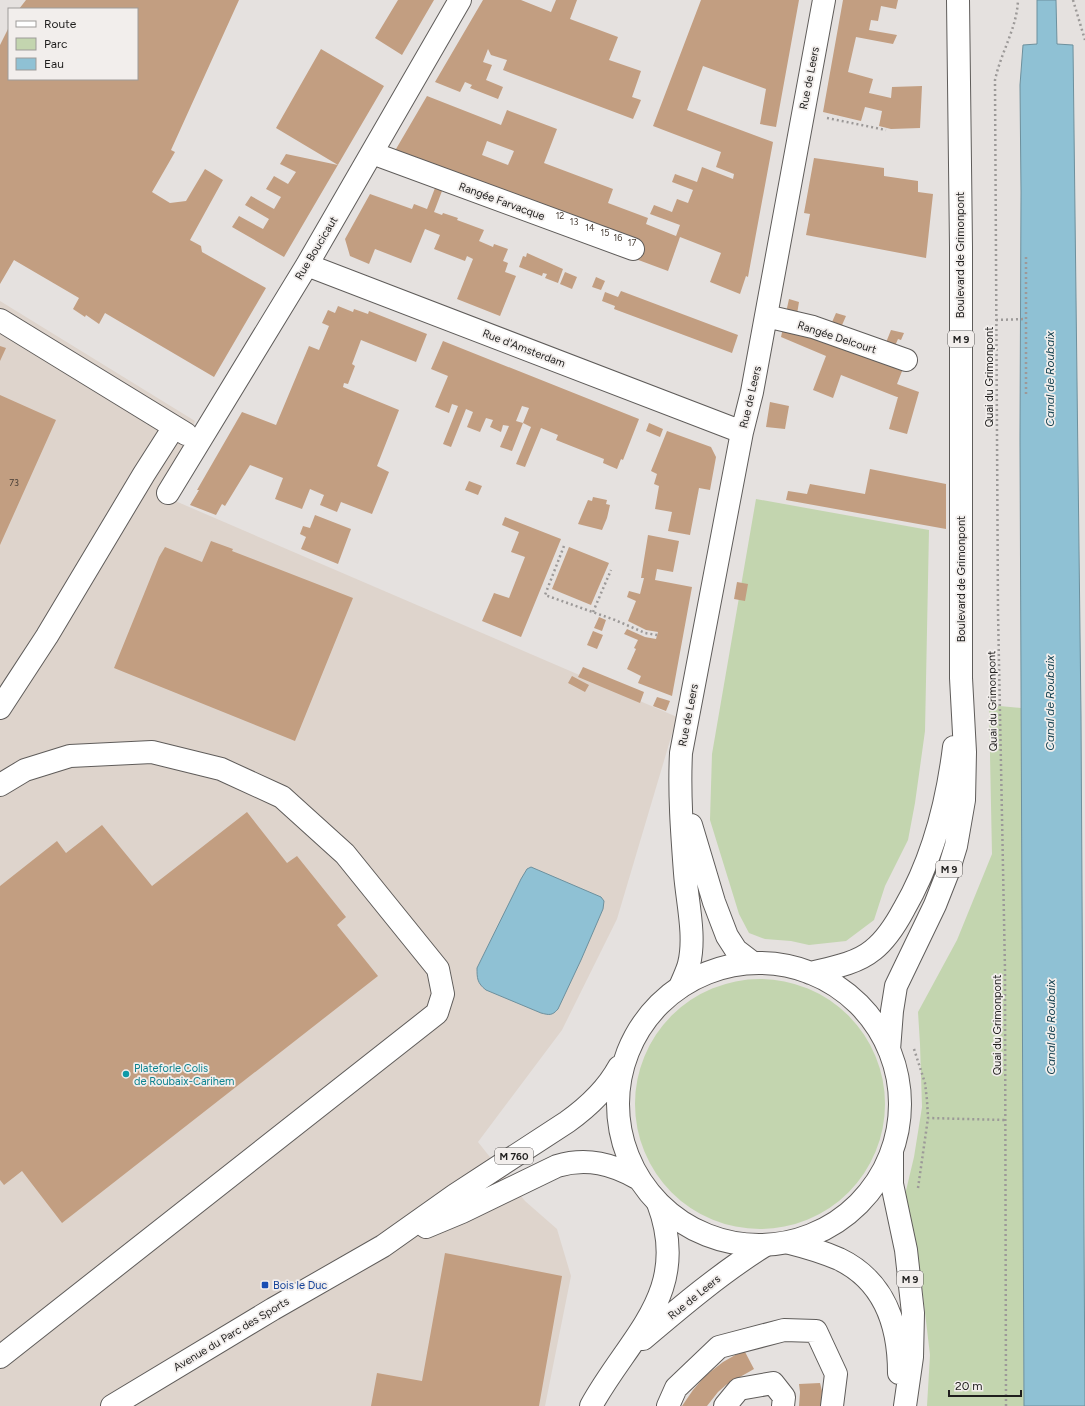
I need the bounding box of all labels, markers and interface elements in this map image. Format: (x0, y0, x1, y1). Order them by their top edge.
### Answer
legend (8, 8, 138, 80)
text: Route (44, 17, 77, 31)
text: Parc (44, 37, 68, 51)
street label: Rue de Leers (797, 46, 822, 111)
text: Eau (44, 57, 64, 71)
street label: Rangée Farvacque (457, 180, 547, 223)
street label: Boulevard de Grimonpont (954, 192, 967, 318)
house number: 12 (556, 210, 564, 221)
street label: Rue Boucicaut (292, 214, 340, 282)
house number: 13 (570, 216, 578, 227)
house number: 14 (585, 222, 595, 233)
house number: 15 (601, 227, 609, 238)
house number: 16 (614, 232, 622, 243)
house number: 17 (628, 237, 636, 248)
street label: Rangée Delcourt (796, 319, 878, 356)
street label: Rue d'Amsterdam (481, 327, 567, 370)
street label: Quai du Grimonpont (983, 327, 996, 427)
road number: M 9 (948, 331, 974, 347)
water label: Canal de Roubaix (1043, 331, 1057, 427)
street label: Rue de Leers (737, 365, 764, 430)
house number: 73 (9, 477, 19, 488)
street label: Boulevard de Grimonpont (955, 516, 968, 642)
street label: Quai du Grimonpont (985, 651, 1000, 751)
water label: Canal de Roubaix (1043, 655, 1057, 751)
street label: Rue de Leers (676, 683, 701, 748)
road number: M 9 (936, 861, 962, 877)
street label: Quai du Grimonpont (991, 975, 1004, 1075)
water label: Canal de Roubaix (1044, 979, 1058, 1075)
place label: Plateforle Colis de Roubaix-Carihem (134, 1062, 234, 1088)
marker: Plateforle Colis de Roubaix-Carihem (121, 1069, 131, 1079)
road number: M 760 (495, 1148, 533, 1164)
road number: M 9 (897, 1271, 923, 1287)
street label: Rue de Leers (666, 1272, 723, 1322)
place label: Bois le Duc (273, 1279, 327, 1292)
marker: Bois le Duc (260, 1280, 270, 1290)
street label: Avenue du Parc des Sports (171, 1295, 291, 1374)
scale bar (949, 1372, 1021, 1398)
text: 20 m (955, 1379, 983, 1393)

